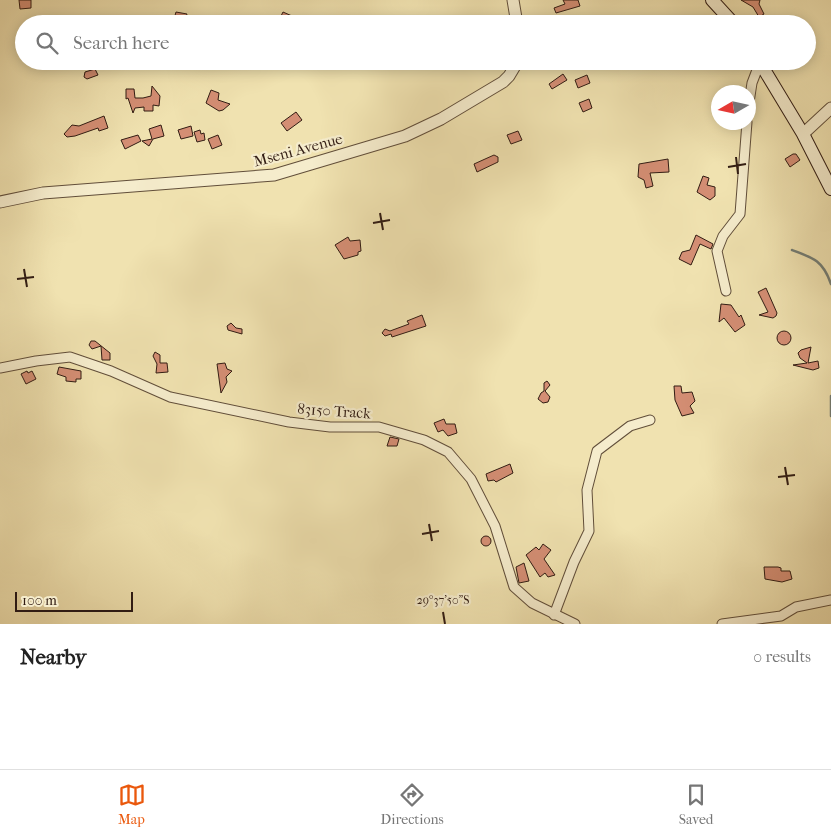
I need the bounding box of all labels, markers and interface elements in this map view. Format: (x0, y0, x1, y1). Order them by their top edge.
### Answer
search box (15, 15, 816, 70)
icon: search (33, 29, 61, 57)
text: Search here (73, 32, 169, 54)
north arrow (711, 85, 756, 130)
street label: Mseni Avenue (252, 129, 345, 171)
street label: 83150 Track (297, 399, 372, 423)
scale bar (15, 589, 132, 612)
text: 100 m (22, 592, 57, 609)
text: 29°37'50"S (417, 593, 469, 607)
text: Nearby (20, 645, 86, 669)
text: 0 results (753, 647, 811, 666)
tab: Map (118, 781, 146, 828)
tab: Directions (381, 781, 444, 828)
tab: Saved (679, 781, 713, 828)

